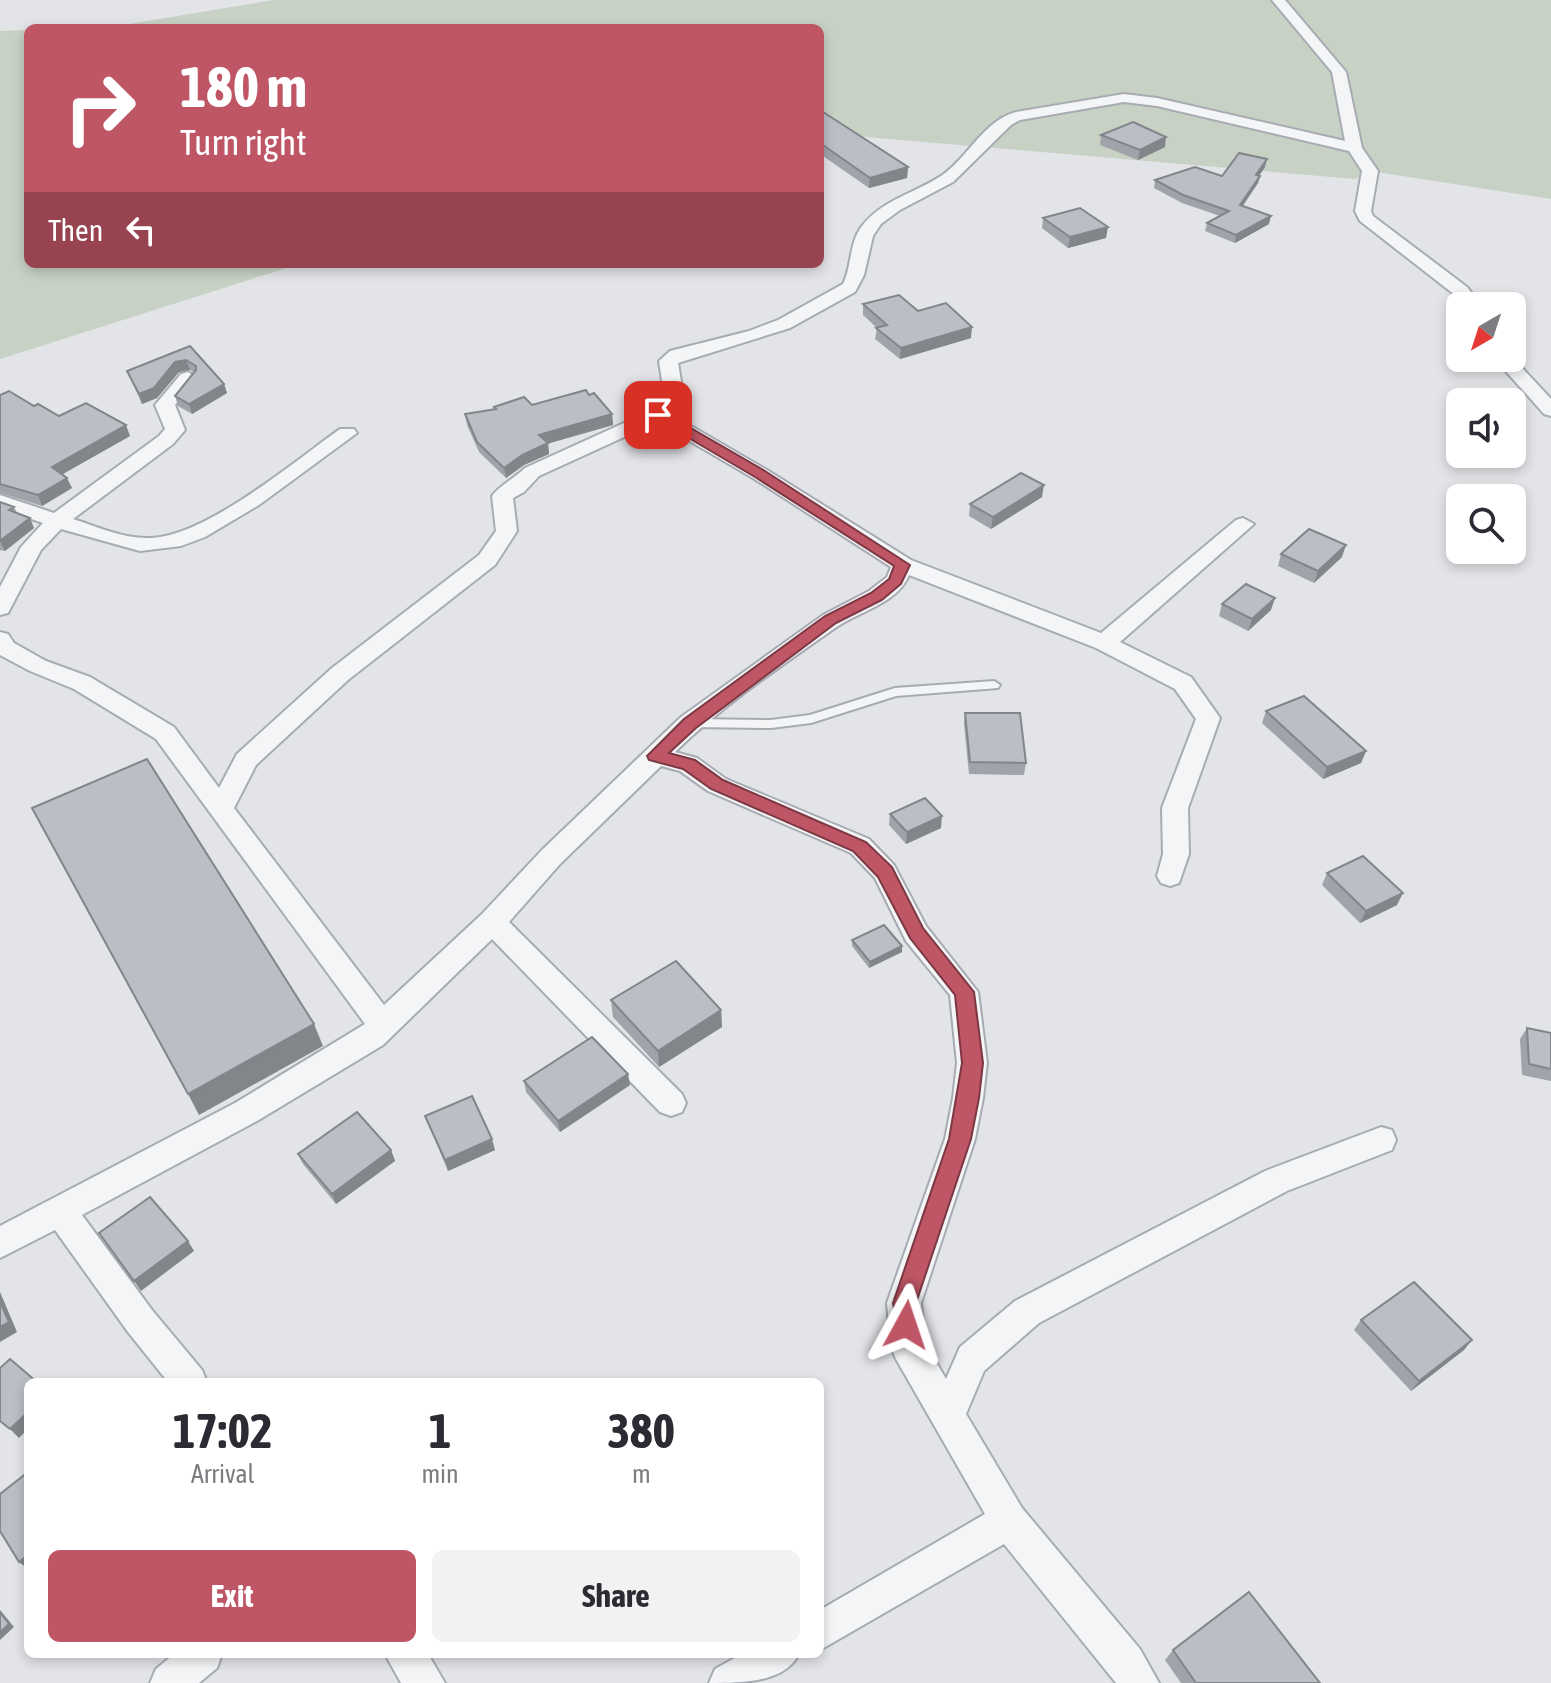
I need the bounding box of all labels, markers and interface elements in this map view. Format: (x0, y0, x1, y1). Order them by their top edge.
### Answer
text: 180 m (180, 55, 307, 119)
icon: right (48, 56, 152, 160)
text: Turn right (180, 121, 307, 163)
icon: left (119, 208, 163, 252)
text: Then (48, 213, 103, 247)
north arrow (1446, 292, 1526, 372)
map controls (1446, 292, 1526, 564)
pin (624, 381, 692, 449)
button: sound (1446, 388, 1526, 468)
icon: arrive (636, 393, 680, 437)
button: search (1446, 484, 1526, 564)
position arrow (864, 1283, 948, 1367)
text: 17:02 (173, 1403, 273, 1458)
text: 1 (429, 1403, 451, 1458)
text: 380 (608, 1403, 675, 1458)
text: Arrival (191, 1459, 254, 1489)
text: min (421, 1459, 459, 1489)
text: m (632, 1459, 651, 1489)
button: Exit (48, 1550, 416, 1642)
button: Share (432, 1550, 800, 1642)

